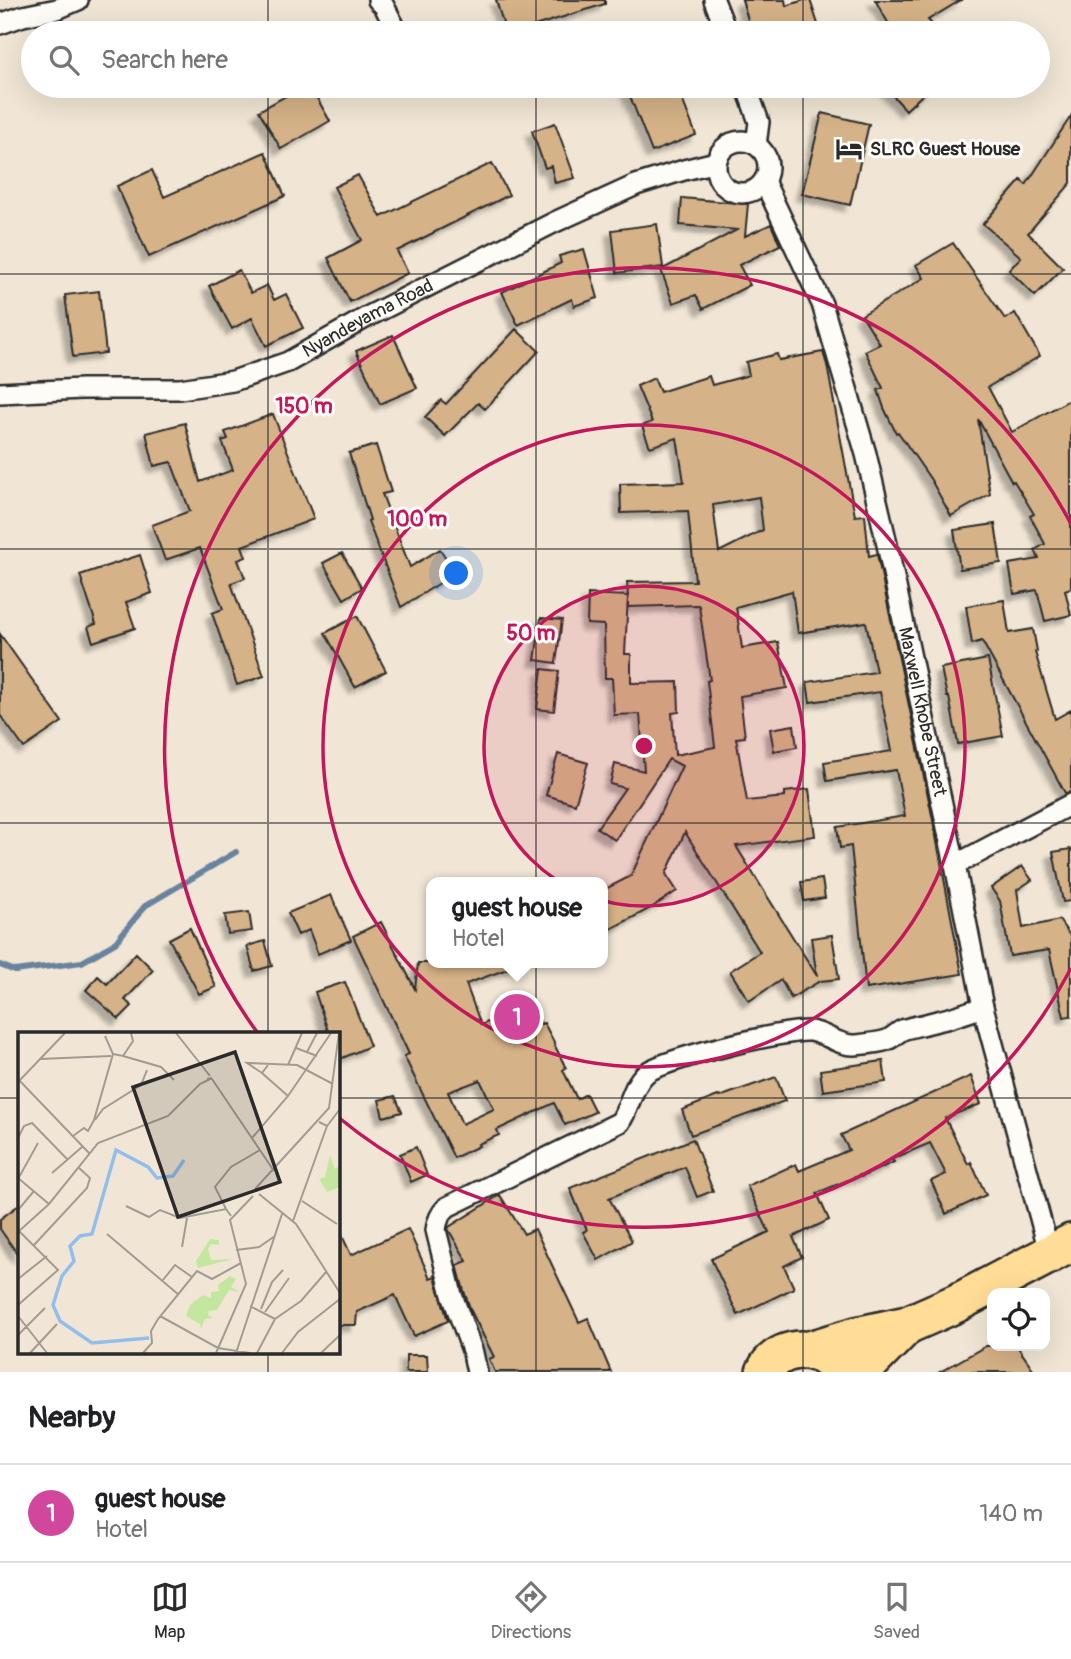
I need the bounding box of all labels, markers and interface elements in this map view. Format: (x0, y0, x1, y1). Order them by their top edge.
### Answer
search box (21, 21, 1050, 98)
icon: search (45, 41, 83, 79)
text: Search here (101, 44, 228, 76)
hotel icon: SLRC Guest House (834, 134, 864, 164)
place label: SLRC Guest House (870, 137, 1021, 161)
street label: Nyandeyama Road (298, 273, 437, 363)
text: 150 m (275, 393, 333, 420)
text: 100 m (387, 506, 447, 533)
your location (439, 556, 473, 590)
text: 50 m (507, 620, 556, 647)
street label: Maxwell Khobe Street (893, 625, 952, 799)
centre of rings (632, 734, 656, 758)
popup (426, 877, 608, 968)
text: guest house (452, 892, 582, 924)
text: Hotel (452, 924, 505, 953)
pin: 1 (494, 991, 540, 1043)
inset map (18, 1032, 340, 1354)
map controls (987, 1288, 1050, 1351)
button: locate (987, 1288, 1050, 1351)
text: Nearby (28, 1399, 115, 1436)
text: guest house (95, 1483, 225, 1515)
text: 1 (47, 1499, 56, 1528)
text: 140 m (980, 1499, 1043, 1528)
text: Hotel (95, 1515, 148, 1544)
tab: Map (151, 1578, 189, 1644)
tab: Directions (491, 1578, 571, 1644)
tab: Saved (873, 1578, 920, 1644)

